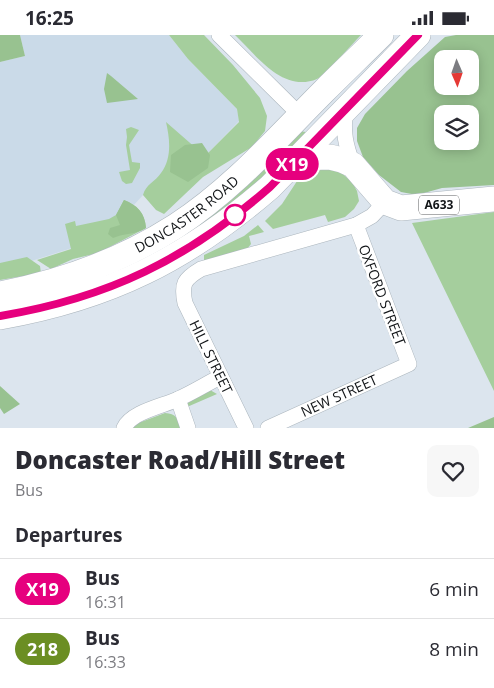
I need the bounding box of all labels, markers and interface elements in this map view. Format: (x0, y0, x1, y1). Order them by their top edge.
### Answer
text: 16:25 (25, 5, 74, 31)
north arrow (434, 50, 479, 95)
map controls (434, 50, 479, 150)
button: layers (434, 105, 479, 150)
line badge: X19 (263, 148, 321, 180)
text: X19 (276, 152, 308, 176)
street label: DONCASTER ROAD (131, 171, 242, 257)
road number: A633 (419, 195, 459, 215)
unlabelled marker (224, 204, 246, 226)
street label: OXFORD STREET (354, 242, 411, 348)
street label: HILL STREET (185, 317, 238, 397)
street label: NEW STREET (297, 370, 380, 421)
text: Doncaster Road/Hill Street (15, 443, 345, 476)
button: heart (427, 445, 479, 497)
text: Bus (15, 479, 43, 501)
text: Departures (15, 522, 122, 548)
text: Bus (85, 565, 120, 591)
text: 6 min (429, 576, 479, 602)
text: X19 (26, 577, 59, 601)
text: 16:31 (85, 591, 126, 613)
text: Bus (85, 625, 120, 651)
text: 8 min (429, 636, 479, 662)
text: 218 (27, 637, 58, 661)
text: 16:33 (85, 651, 126, 673)

